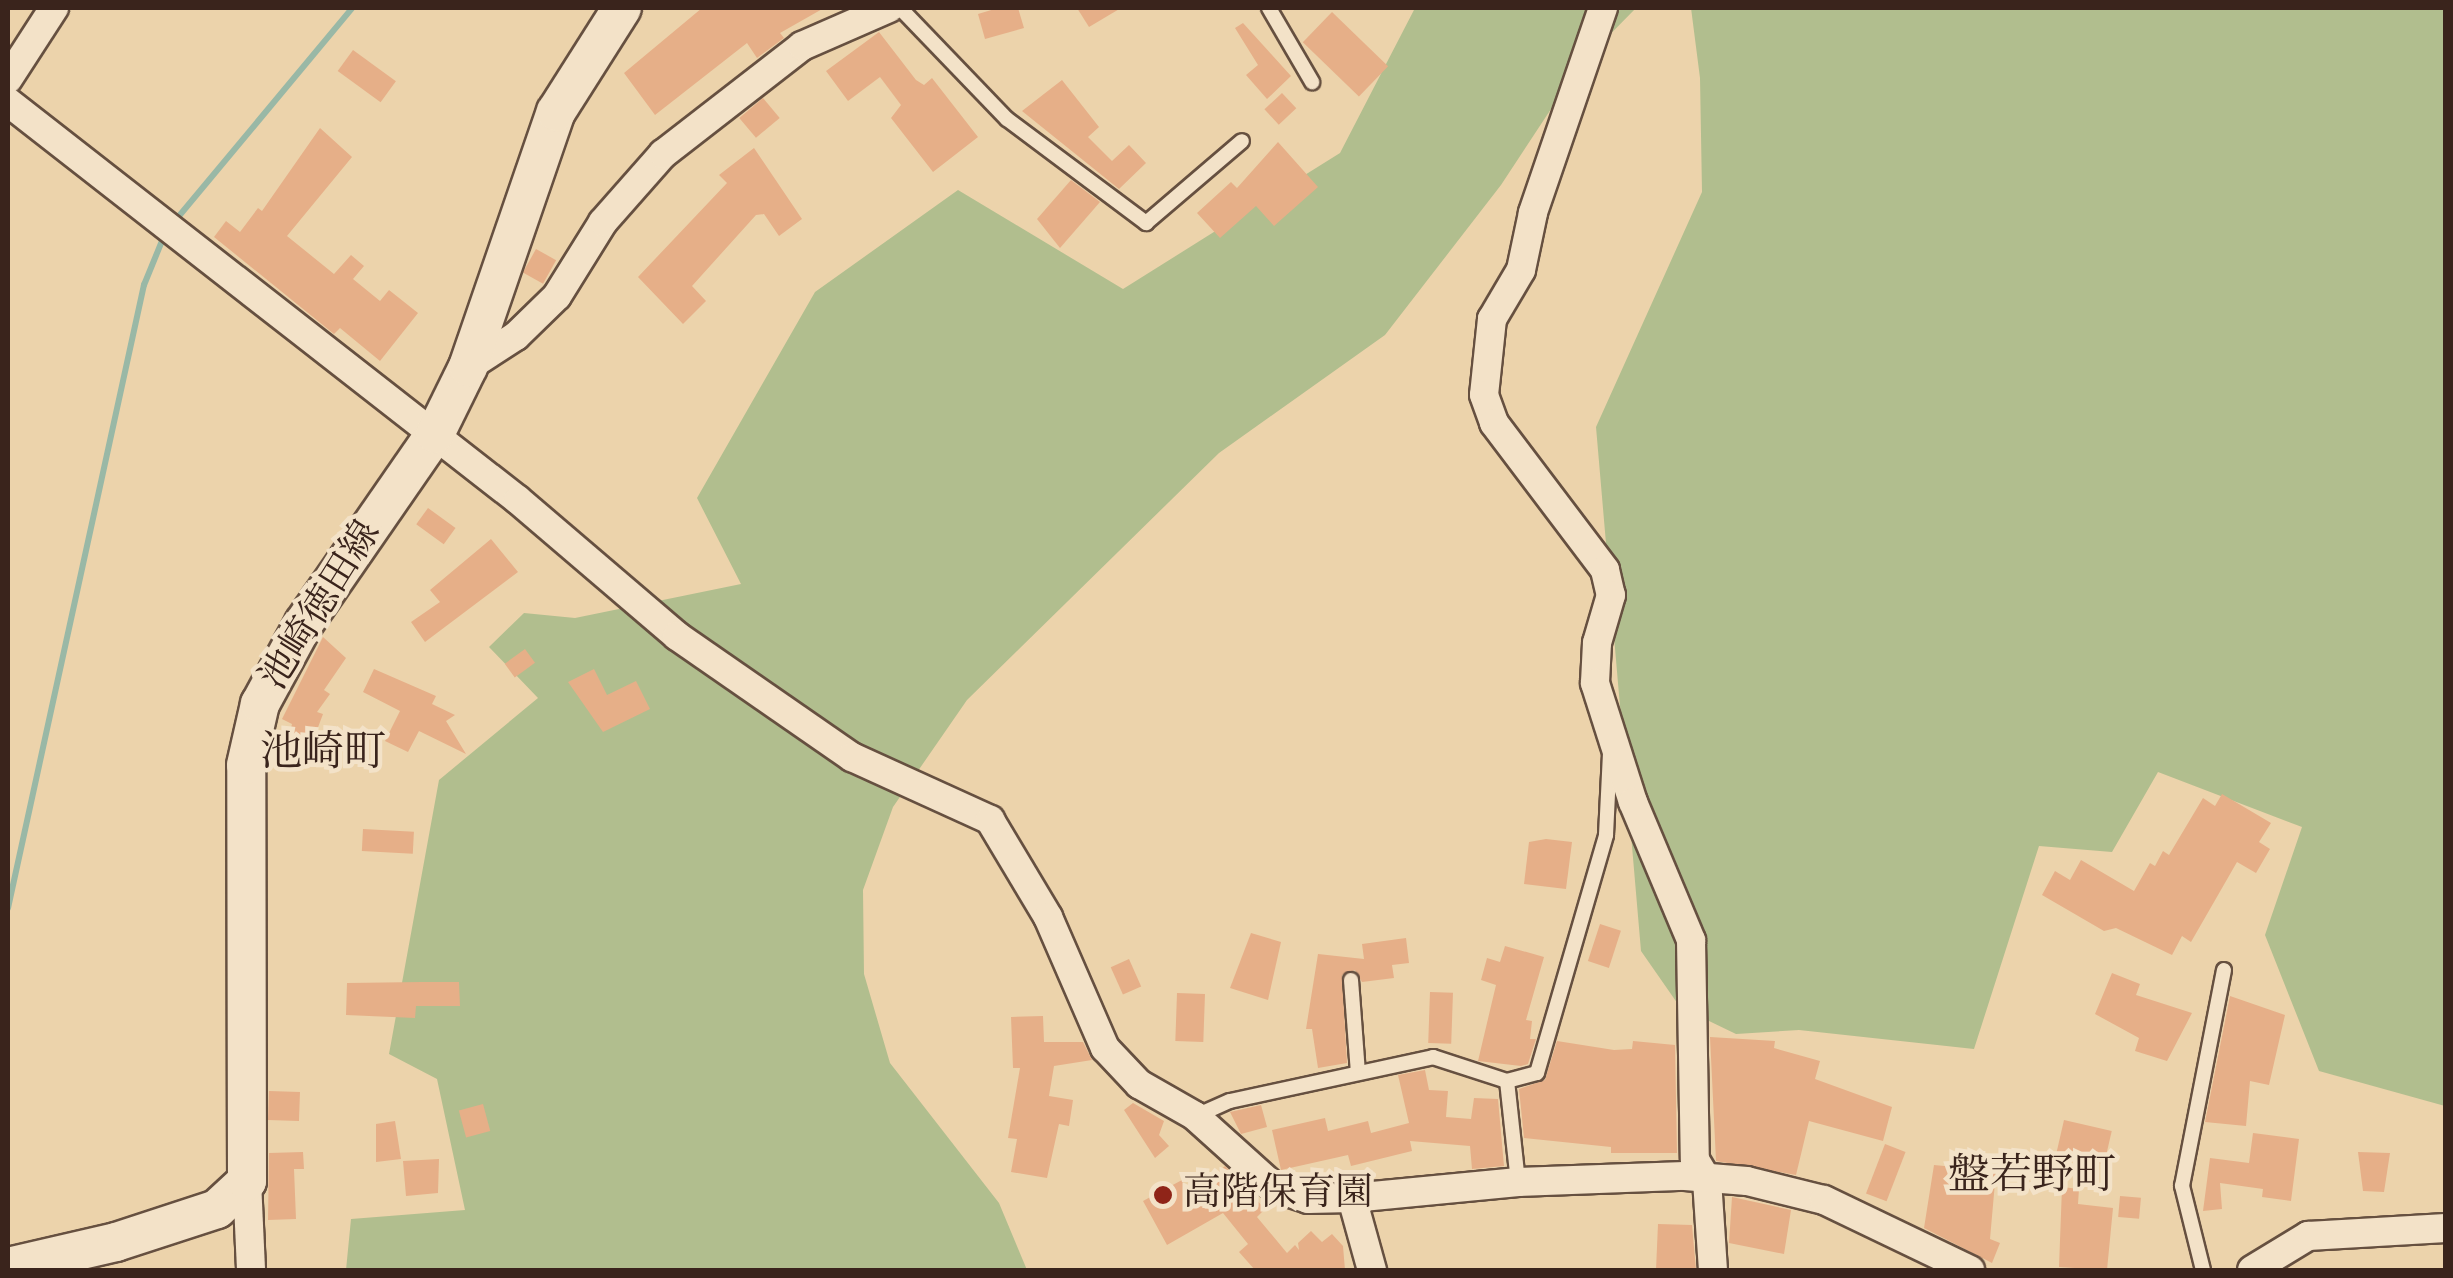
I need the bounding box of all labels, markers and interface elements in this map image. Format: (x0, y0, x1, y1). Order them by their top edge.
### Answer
street label: 池崎徳田線 (252, 513, 392, 699)
district label: 池崎町 (260, 730, 386, 780)
district label: 盤若野町 (1948, 1153, 2116, 1203)
place label: 高階保育園 (1183, 1172, 1373, 1218)
marker: 高階保育園 (1152, 1184, 1174, 1206)

